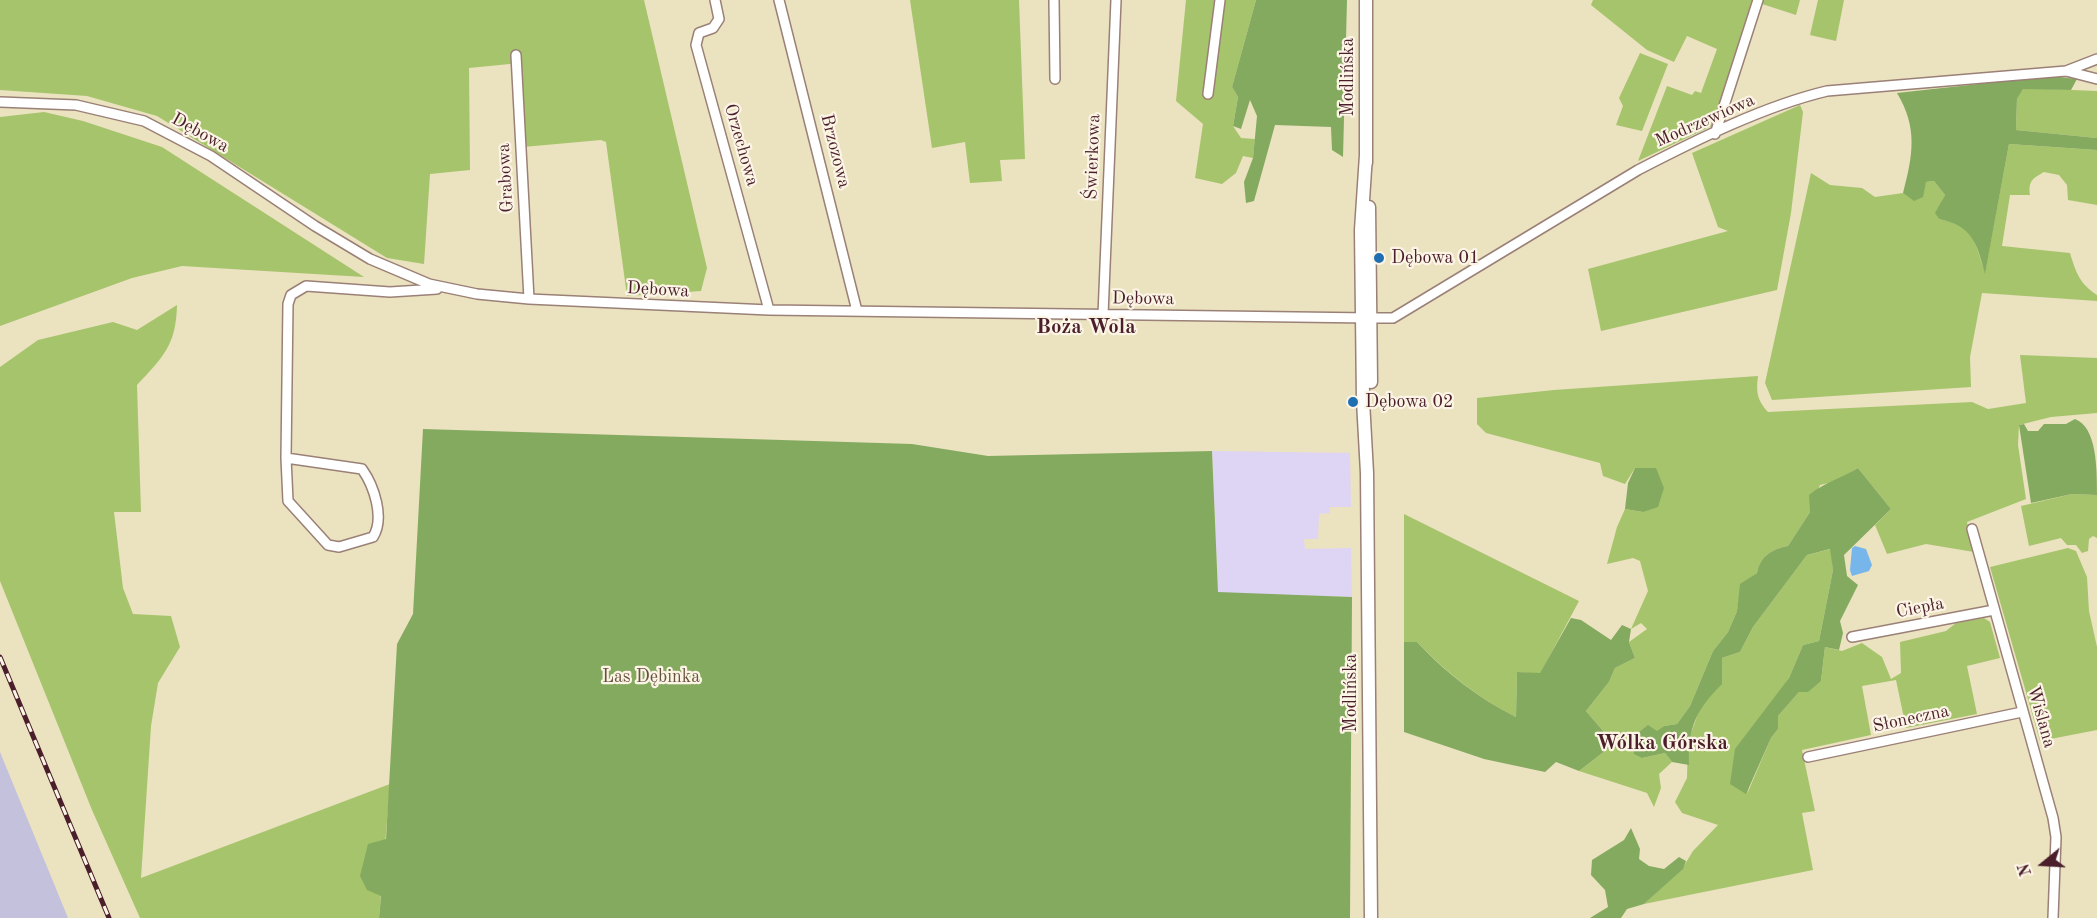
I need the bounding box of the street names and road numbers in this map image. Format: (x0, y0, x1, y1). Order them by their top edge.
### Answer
street label: Modlińska (1337, 38, 1359, 116)
street label: Modrzewiowa (1652, 89, 1758, 153)
street label: Orzechowa (719, 101, 763, 189)
street label: Dębowa (167, 108, 233, 158)
street label: Brzozowa (815, 112, 855, 190)
street label: Świerkowa (1081, 114, 1105, 200)
street label: Grabowa (493, 143, 519, 213)
street label: Dębowa (626, 278, 690, 302)
street label: Dębowa (1112, 288, 1174, 310)
street label: Ciepła (1894, 593, 1946, 623)
street label: Modlińska (1340, 654, 1362, 732)
street label: Wiślana (2022, 684, 2060, 750)
street label: Słoneczna (1871, 700, 1951, 738)

